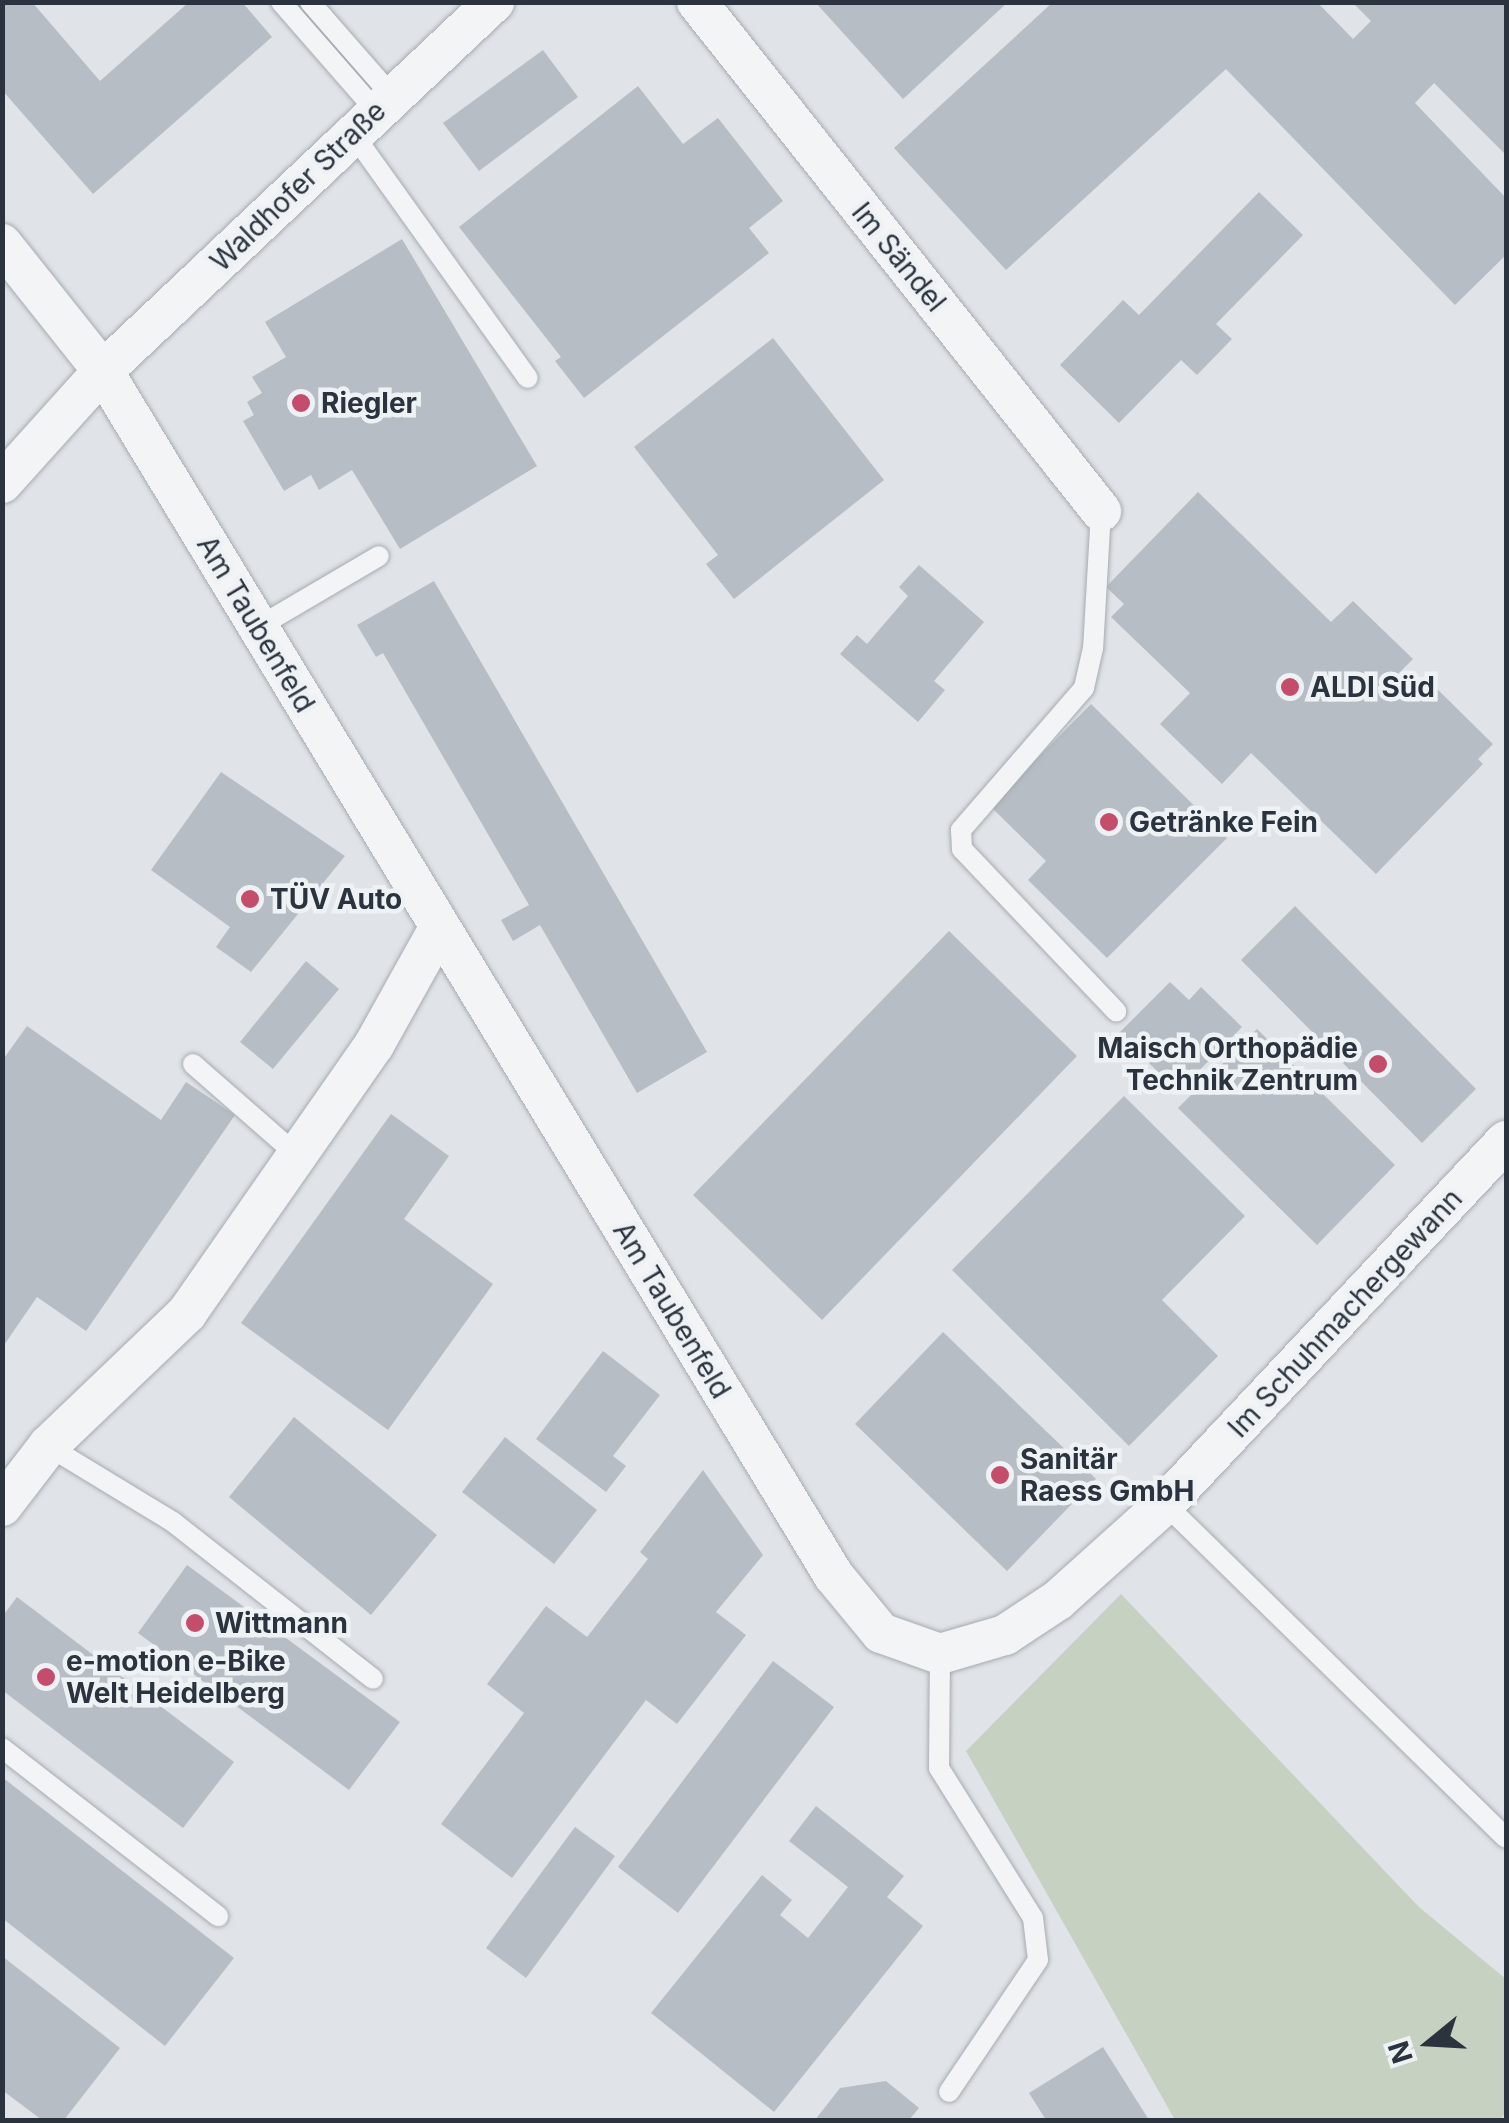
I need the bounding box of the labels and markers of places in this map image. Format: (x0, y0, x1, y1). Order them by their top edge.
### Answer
place label: Riegler (321, 386, 417, 420)
marker: Riegler (290, 392, 312, 414)
place label: ALDI Süd (1310, 670, 1435, 704)
marker: ALDI Süd (1279, 676, 1301, 698)
place label: Getränke Fein (1129, 805, 1318, 839)
marker: Getränke Fein (1098, 811, 1120, 833)
place label: TÜV Auto (270, 882, 402, 916)
marker: TÜV Auto (239, 888, 261, 910)
place label: Maisch Orthopädie Technik Zentrum (1097, 1031, 1358, 1097)
marker: Maisch Orthopädie Technik Zentrum (1367, 1053, 1389, 1075)
place label: Sanitär Raess GmbH (1020, 1442, 1194, 1508)
marker: Sanitär Raess GmbH (989, 1464, 1011, 1486)
place label: Wittmann (215, 1606, 348, 1640)
marker: Wittmann (184, 1612, 206, 1634)
place label: e-motion e-Bike Welt Heidelberg (66, 1644, 286, 1710)
marker: e-motion e-Bike Welt Heidelberg (35, 1666, 57, 1688)

